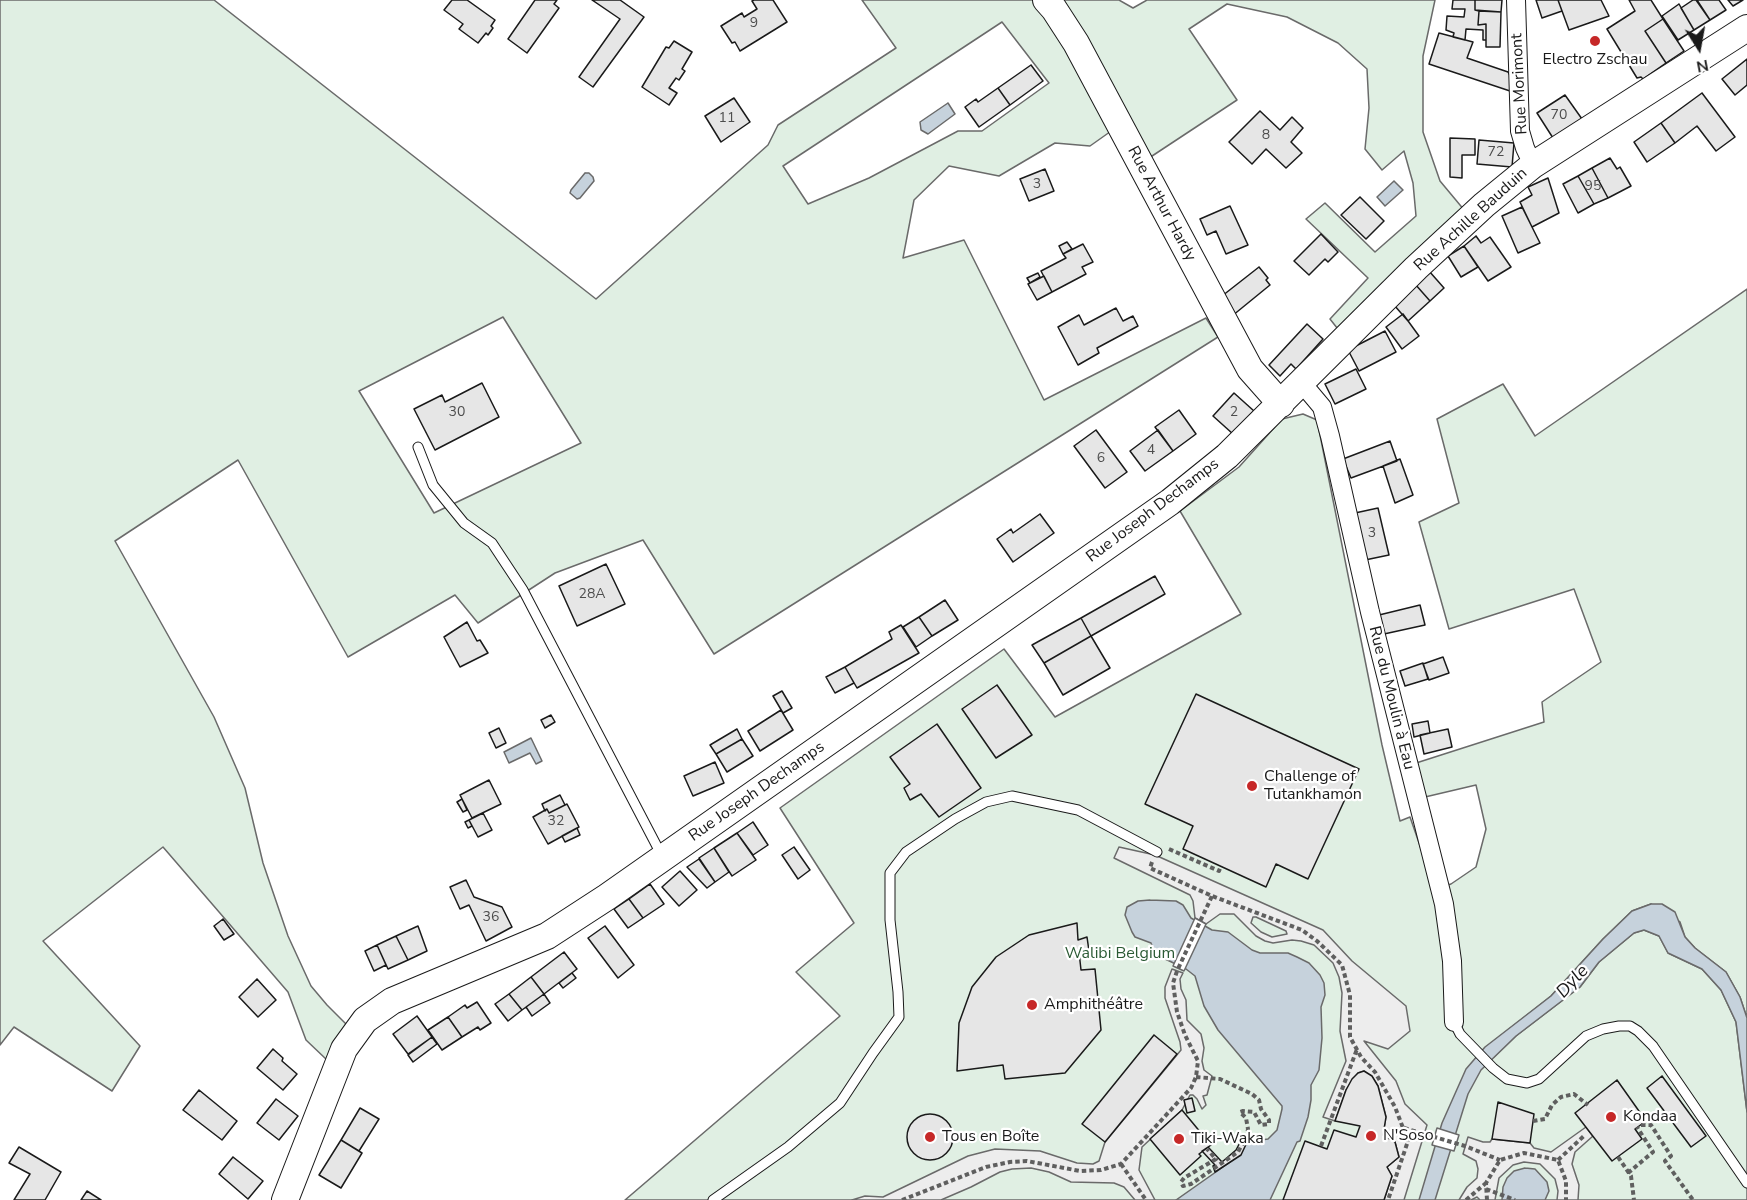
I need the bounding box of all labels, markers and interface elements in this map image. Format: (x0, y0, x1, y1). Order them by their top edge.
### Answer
house number: 9 (750, 16, 758, 32)
north arrow (1669, 18, 1729, 78)
street label: Rue Morimont (1508, 33, 1532, 135)
marker: Electro Zschau (1588, 34, 1602, 48)
place label: Electro Zschau (1542, 50, 1648, 70)
text: N (1694, 54, 1710, 78)
house number: 70 (1551, 108, 1567, 124)
house number: 11 (719, 111, 735, 127)
house number: 8 (1262, 128, 1270, 144)
street label: Rue Arthur Hardy (1123, 143, 1199, 265)
house number: 72 (1488, 145, 1504, 161)
street label: Rue Achille Bauduin (1411, 164, 1531, 276)
house number: 3 (1033, 177, 1041, 193)
house number: 95 (1585, 179, 1601, 195)
house number: 30 (449, 405, 465, 421)
house number: 2 (1230, 405, 1238, 421)
house number: 4 (1147, 443, 1155, 459)
house number: 6 (1097, 451, 1105, 467)
street label: Rue Joseph Dechamps (1083, 455, 1223, 567)
house number: 3 (1368, 526, 1376, 542)
house number: 28A (578, 587, 606, 603)
street label: Rue du Moulin à Eau (1364, 624, 1418, 772)
street label: Rue Joseph Dechamps (685, 738, 829, 846)
place label: Challenge of Tutankhamon (1264, 767, 1362, 805)
marker: Challenge of Tutankhamon (1245, 779, 1259, 793)
house number: 32 (548, 814, 564, 830)
house number: 36 (483, 910, 499, 926)
park label: Walibi Belgium (1065, 944, 1175, 964)
water label: Dyle (1552, 961, 1594, 1003)
place label: Amphithéâtre (1044, 995, 1143, 1015)
marker: Amphithéâtre (1025, 998, 1039, 1012)
place label: Kondaa (1623, 1107, 1677, 1127)
marker: Kondaa (1604, 1110, 1618, 1124)
place label: N'Soso (1383, 1126, 1434, 1146)
place label: Tous en Boîte (942, 1127, 1039, 1147)
place label: Tiki-Waka (1191, 1129, 1264, 1149)
marker: N'Soso (1364, 1129, 1378, 1143)
marker: Tous en Boîte (923, 1130, 937, 1144)
marker: Tiki-Waka (1172, 1132, 1186, 1146)

